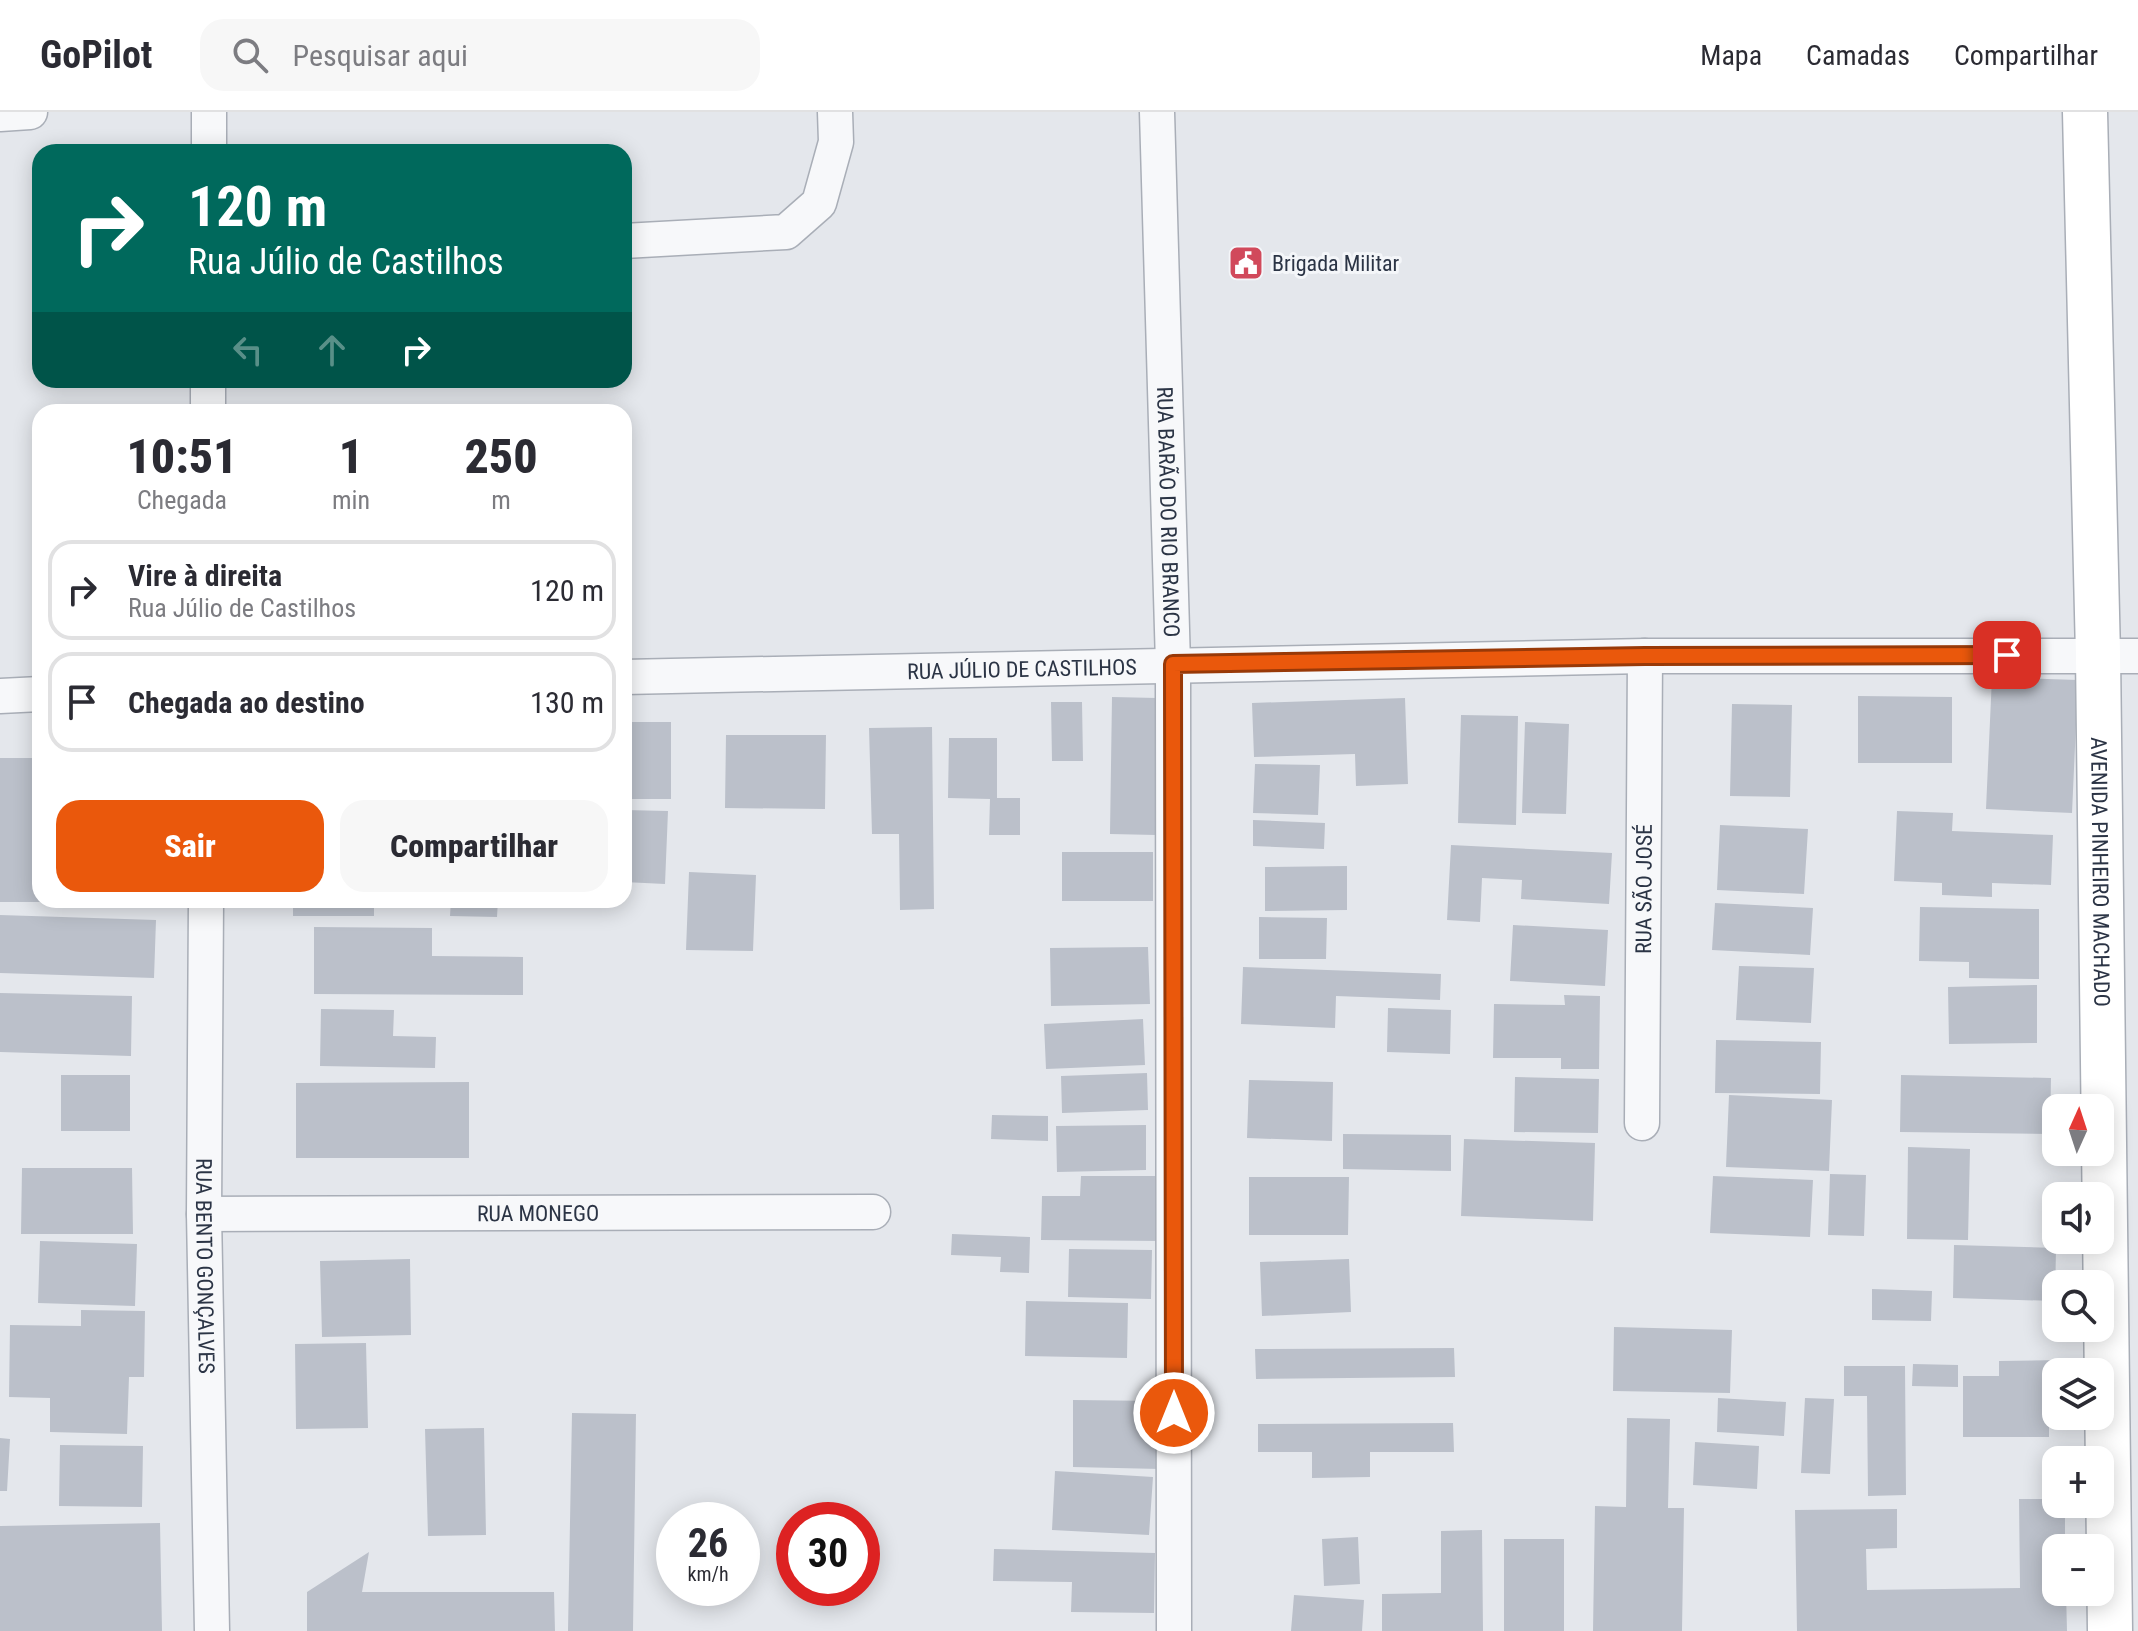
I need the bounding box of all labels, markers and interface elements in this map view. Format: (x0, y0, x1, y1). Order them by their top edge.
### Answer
search box (200, 19, 760, 91)
text: GoPilot (40, 33, 152, 77)
icon: search (228, 33, 272, 77)
text: Pesquisar aqui (292, 38, 468, 73)
text: Mapa (1700, 39, 1762, 72)
text: Camadas (1806, 39, 1910, 72)
text: Compartilhar (1954, 39, 2098, 72)
text: 120 m (188, 174, 327, 240)
icon: right (56, 176, 160, 280)
text: Rua Júlio de Castilhos (188, 241, 504, 283)
public building icon: Brigada Militar (1227, 244, 1265, 282)
place label: Brigada Militar (1272, 251, 1399, 276)
icon: left (226, 328, 270, 372)
icon: ahead (310, 328, 354, 372)
icon: right (394, 328, 438, 372)
street label: RUA BARÃO DO RIO BRANCO (1152, 386, 1184, 638)
text: 10:51 (126, 428, 238, 485)
text: 1 (339, 428, 363, 485)
text: 250 (464, 428, 538, 485)
text: Chegada (137, 485, 227, 515)
text: min (332, 485, 370, 515)
text: m (491, 485, 511, 515)
text: Vire à direita (128, 558, 282, 593)
icon: right (60, 568, 104, 612)
text: 120 m (530, 573, 604, 608)
text: Rua Júlio de Castilhos (128, 593, 356, 623)
pin (1973, 621, 2041, 689)
icon: arrive (1985, 633, 2029, 677)
street label: RUA JÚLIO DE CASTILHOS (907, 654, 1137, 684)
icon: arrive (60, 680, 104, 724)
text: Chegada ao destino (128, 685, 365, 720)
text: 130 m (530, 685, 604, 720)
street label: AVENIDA PINHEIRO MACHADO (2086, 737, 2114, 1007)
button: Sair (56, 800, 324, 892)
button: Compartilhar (340, 800, 608, 892)
street label: RUA SÃO JOSÉ (1631, 824, 1657, 954)
north arrow (2042, 1094, 2114, 1166)
map controls (2042, 1094, 2114, 1606)
street label: RUA BENTO GONÇALVES (191, 1158, 219, 1374)
button: sound (2042, 1182, 2114, 1254)
street label: RUA MONEGO (477, 1201, 599, 1226)
button: search (2042, 1270, 2114, 1342)
button: layers (2042, 1358, 2114, 1430)
position arrow (1132, 1371, 1216, 1455)
button: + (2042, 1446, 2114, 1518)
speed limit sign: 30 (776, 1502, 880, 1606)
text: 26 (688, 1520, 728, 1567)
button: − (2042, 1534, 2114, 1606)
text: km/h (687, 1562, 729, 1586)

